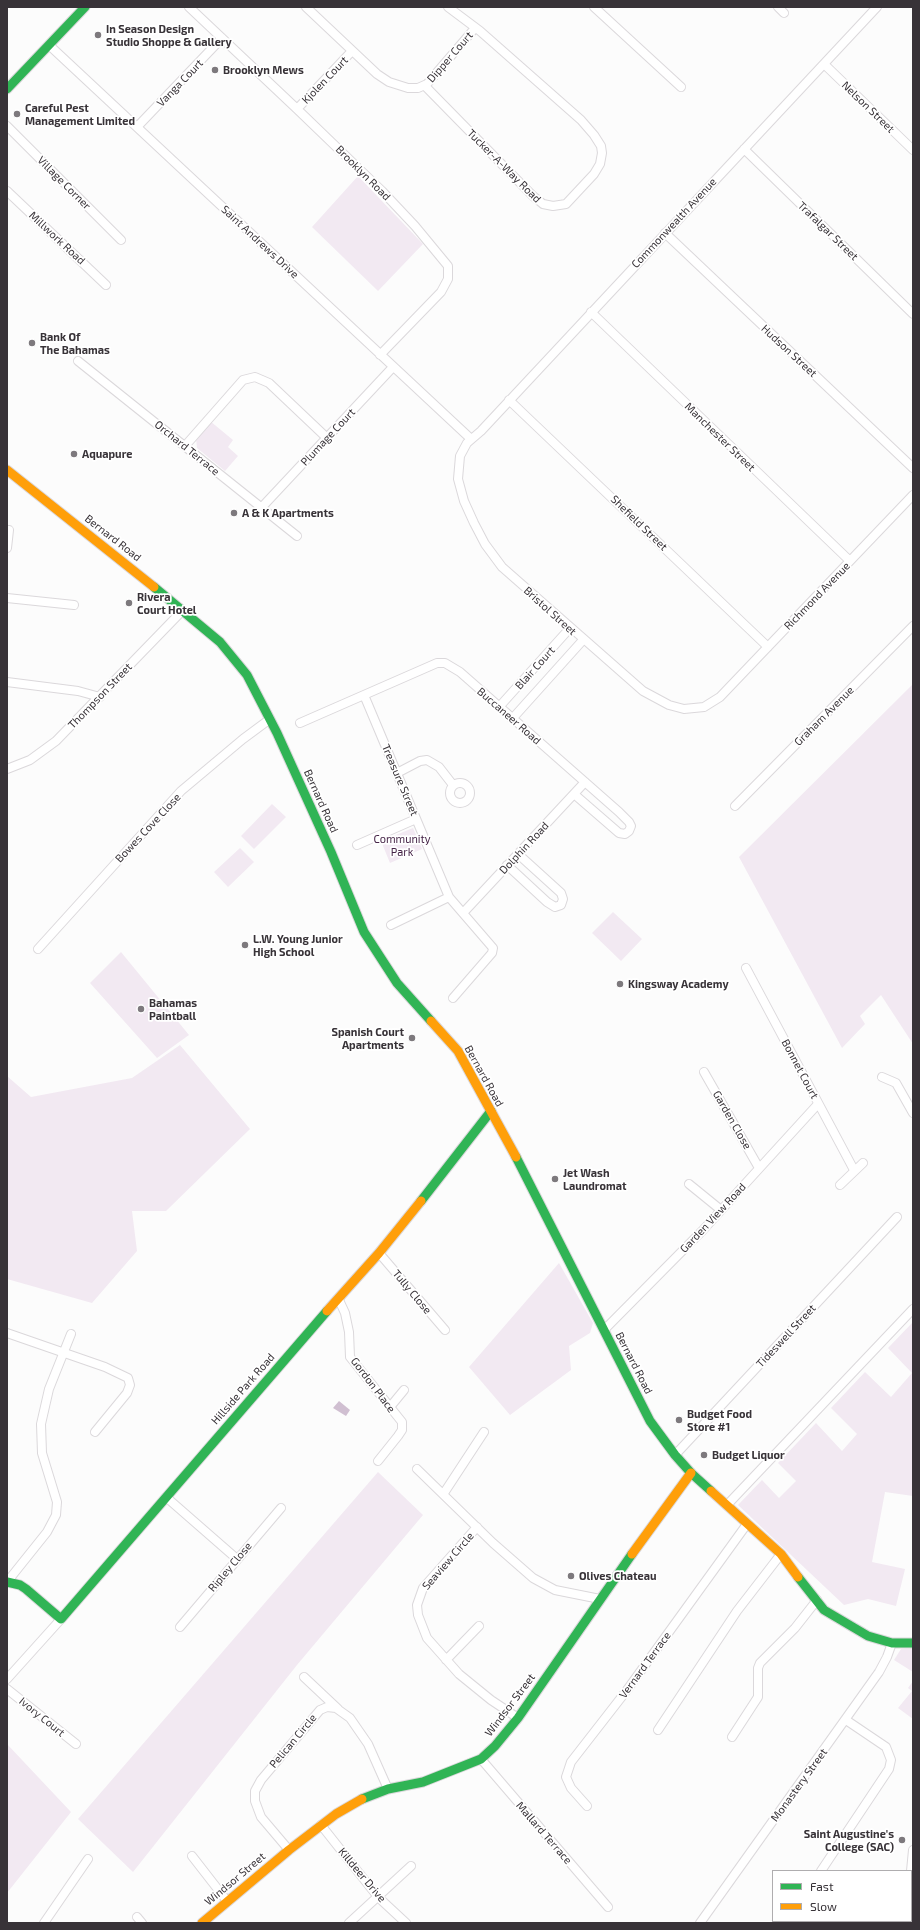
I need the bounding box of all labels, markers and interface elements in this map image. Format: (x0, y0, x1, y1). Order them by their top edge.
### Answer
place label: In Season Design Studio Shoppe & Gallery (106, 22, 232, 48)
street label: Dipper Court (424, 29, 476, 85)
marker: In Season Design Studio Shoppe & Gallery (93, 30, 103, 40)
street label: Kjolen Court (299, 54, 351, 106)
street label: Vanga Court (154, 57, 206, 109)
place label: Brooklyn Mews (223, 63, 304, 77)
marker: Brooklyn Mews (210, 65, 220, 75)
street label: Nelson Street (839, 79, 897, 135)
place label: Careful Pest Management Limited (25, 101, 135, 127)
marker: Careful Pest Management Limited (12, 109, 22, 119)
street label: Tucker-A-Way Road (464, 126, 544, 206)
street label: Brooklyn Road (333, 143, 393, 203)
street label: Village Corner (35, 154, 93, 212)
street label: Commonwealth Avenue (629, 175, 719, 271)
street label: Trafalgar Street (795, 199, 861, 263)
street label: Saint Andrews Drive (219, 203, 301, 281)
street label: Millwork Road (26, 209, 88, 267)
street label: Hudson Street (758, 322, 820, 380)
place label: Bank Of The Bahamas (40, 330, 110, 356)
marker: Bank Of The Bahamas (27, 338, 37, 348)
street label: Manchester Street (682, 400, 758, 474)
street label: Plumage Court (298, 406, 358, 468)
street label: Orchard Terrace (152, 418, 222, 478)
place label: Aquapure (82, 447, 132, 461)
marker: Aquapure (69, 449, 79, 459)
street label: Shefield Street (608, 493, 670, 553)
place label: A & K Apartments (242, 506, 334, 520)
marker: A & K Apartments (229, 508, 239, 518)
street label: Bernard Road (82, 512, 144, 564)
street label: Richmond Avenue (781, 559, 853, 633)
street label: Bristol Street (521, 584, 579, 638)
place label: Rivera Court Hotel (137, 590, 196, 616)
marker: Rivera Court Hotel (124, 598, 134, 608)
street label: Blair Court (512, 644, 558, 692)
street label: Thompson Street (65, 660, 135, 732)
street label: Graham Avenue (791, 683, 857, 749)
street label: Buccaneer Road (474, 685, 544, 747)
street label: Treasure Street (379, 742, 421, 818)
street label: Bernard Road (301, 767, 341, 835)
street label: Bowes Cove Close (113, 791, 183, 865)
street label: Dolphin Road (496, 819, 552, 877)
park label: Community Park (373, 832, 431, 858)
place label: L.W. Young Junior High School (253, 932, 343, 958)
marker: L.W. Young Junior High School (240, 940, 250, 950)
place label: Kingsway Academy (628, 977, 729, 991)
marker: Kingsway Academy (615, 979, 625, 989)
place label: Bahamas Paintball (149, 996, 197, 1022)
marker: Bahamas Paintball (136, 1004, 146, 1014)
place label: Spanish Court Apartments (332, 1025, 404, 1051)
marker: Spanish Court Apartments (407, 1033, 417, 1043)
street label: Bonnet Court (779, 1037, 821, 1101)
street label: Bernard Road (462, 1043, 506, 1109)
street label: Garden Close (710, 1088, 754, 1152)
place label: Jet Wash Laundromat (563, 1166, 626, 1192)
marker: Jet Wash Laundromat (550, 1174, 560, 1184)
street label: Garden View Road (677, 1180, 749, 1256)
street label: Tully Close (390, 1267, 434, 1317)
street label: Tideswell Street (753, 1302, 819, 1370)
street label: Bernard Road (613, 1330, 655, 1396)
street label: Hillside Park Road (209, 1351, 277, 1427)
street label: Gordon Place (348, 1355, 398, 1415)
place label: Budget Food Store #1 (687, 1407, 752, 1433)
marker: Budget Food Store #1 (674, 1415, 684, 1425)
place label: Budget Liquor (712, 1448, 785, 1462)
marker: Budget Liquor (699, 1450, 709, 1460)
street label: Seaview Circle (419, 1530, 477, 1592)
street label: Ripley Close (205, 1540, 255, 1594)
place label: Olives Chateau (579, 1569, 657, 1583)
marker: Olives Chateau (566, 1571, 576, 1581)
street label: Vernard Terrace (616, 1629, 674, 1701)
street label: Windsor Street (482, 1671, 538, 1739)
street label: Ivory Court (16, 1695, 68, 1739)
street label: Pelican Circle (267, 1711, 319, 1771)
street label: Monastery Street (768, 1746, 830, 1824)
street label: Mallard Terrace (513, 1799, 575, 1867)
place label: Saint Augustine's College (SAC) (804, 1827, 894, 1853)
marker: Saint Augustine's College (SAC) (897, 1835, 907, 1845)
street label: Killdeer Drive (335, 1845, 389, 1905)
street label: Windsor Street (202, 1850, 268, 1908)
legend (772, 1870, 912, 1922)
text: Fast (810, 1879, 833, 1893)
text: Slow (810, 1899, 837, 1913)

